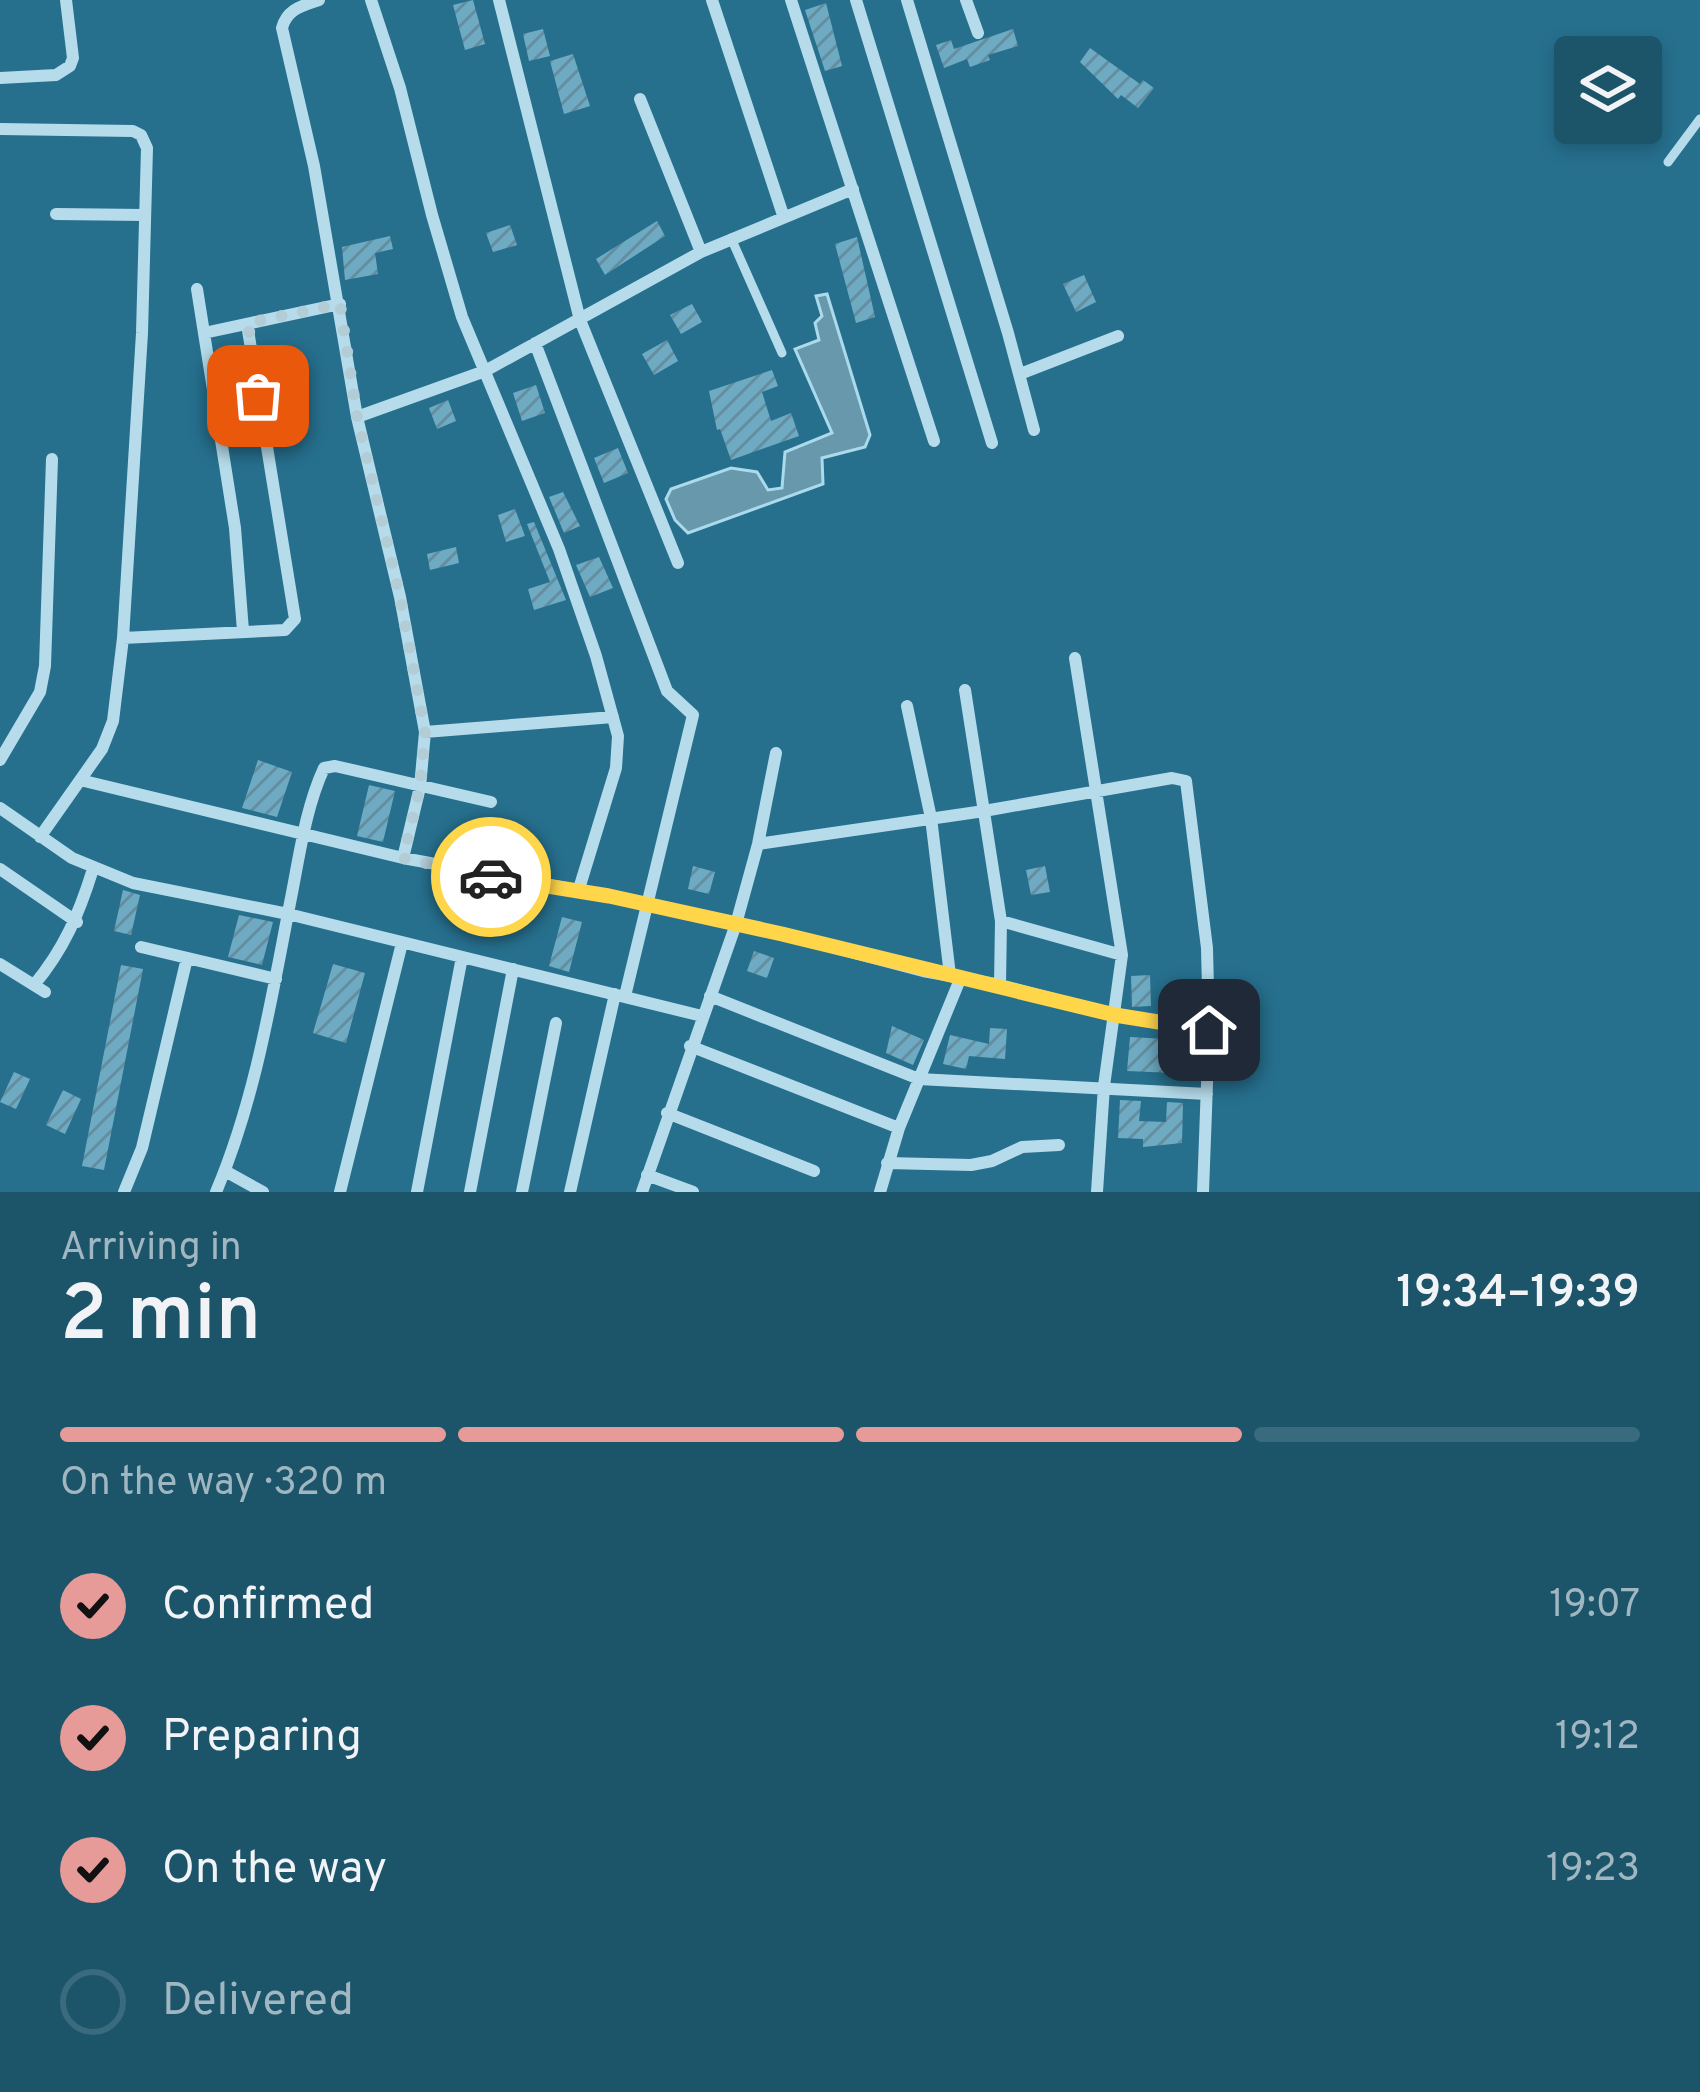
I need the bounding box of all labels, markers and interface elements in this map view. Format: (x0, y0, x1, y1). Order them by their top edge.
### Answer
map controls (1554, 36, 1662, 144)
button: layers (1554, 36, 1662, 144)
pin (207, 345, 309, 447)
icon: bag (225, 363, 291, 429)
courier (431, 817, 551, 937)
icon: car (458, 844, 524, 910)
pin (1158, 979, 1260, 1081)
icon: home (1176, 997, 1242, 1063)
text: Arriving in (60, 1225, 242, 1274)
text: 19:34–19:39 (1396, 1266, 1640, 1323)
text: 2 min (60, 1269, 261, 1368)
text: On the way · 320 m (60, 1460, 387, 1509)
icon: check (60, 1573, 126, 1639)
text: Confirmed (162, 1578, 374, 1635)
text: 19:07 (1549, 1582, 1640, 1631)
icon: check (60, 1705, 126, 1771)
text: Preparing (162, 1710, 362, 1767)
text: 19:12 (1555, 1714, 1640, 1763)
icon: check (60, 1837, 126, 1903)
text: On the way (162, 1842, 387, 1899)
text: 19:23 (1546, 1846, 1640, 1895)
text: Delivered (162, 1974, 354, 2031)

